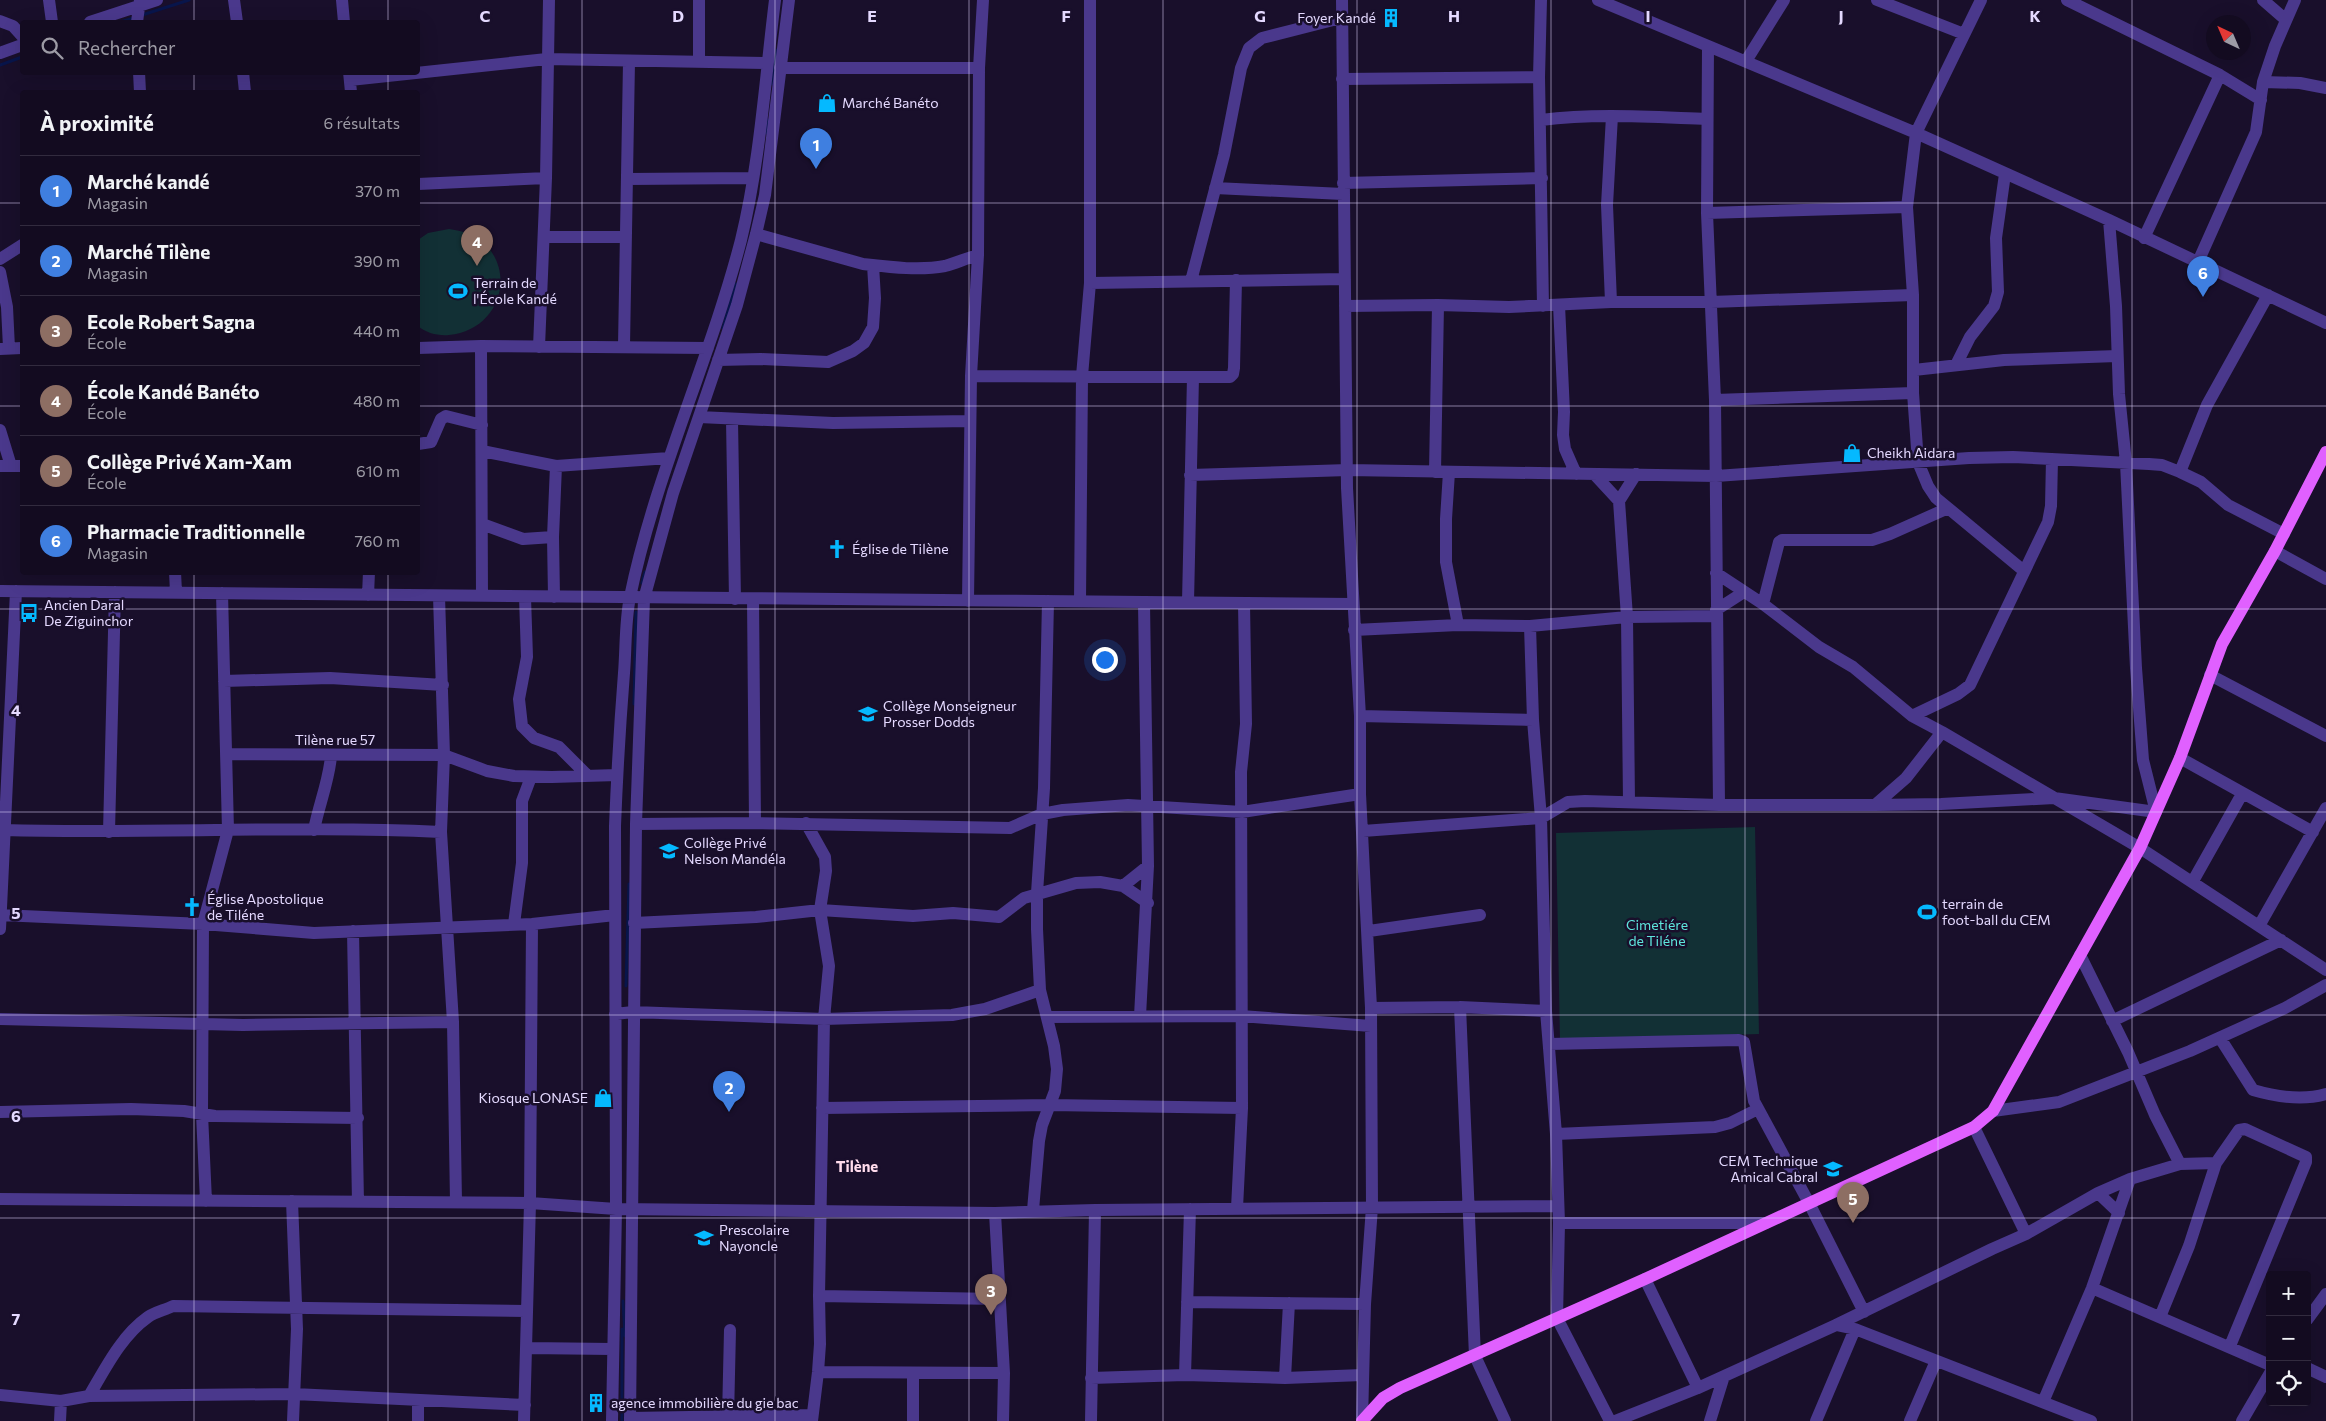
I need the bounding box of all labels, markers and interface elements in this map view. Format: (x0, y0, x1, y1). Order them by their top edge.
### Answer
text: C (480, 6, 491, 25)
text: D (672, 6, 684, 25)
text: E (867, 6, 877, 25)
text: F (1061, 6, 1071, 25)
text: G (1254, 6, 1266, 25)
text: H (1448, 6, 1460, 25)
text: I (1645, 6, 1651, 25)
text: J (1838, 6, 1844, 25)
text: K (2029, 6, 2041, 25)
building icon: Foyer Kandé (1380, 7, 1402, 29)
place label: Foyer Kandé (1297, 9, 1376, 26)
north arrow (2206, 15, 2251, 60)
search box (20, 20, 420, 75)
icon: search (38, 34, 66, 62)
text: Rechercher (78, 36, 176, 59)
shop icon: Marché Banéto (816, 92, 838, 114)
place label: Marché Banéto (842, 94, 939, 111)
text: À proximité (40, 110, 154, 135)
text: 6 résultats (324, 113, 400, 132)
pin: 1 (800, 128, 832, 169)
text: Marché kandé (87, 170, 210, 193)
text: 1 (52, 181, 60, 200)
text: 370 m (355, 181, 400, 200)
text: Magasin (87, 193, 148, 212)
pin: 4 (461, 225, 493, 266)
text: Marché Tilène (87, 240, 210, 263)
text: 2 (51, 251, 61, 270)
text: 390 m (354, 251, 400, 270)
pin: 6 (2187, 256, 2219, 297)
text: Magasin (87, 263, 148, 282)
place label: Terrain de l'École Kandé (473, 274, 557, 307)
sports icon: Terrain de l'École Kandé (447, 280, 469, 302)
text: Ecole Robert Sagna (87, 310, 255, 333)
text: 3 (51, 321, 61, 340)
text: 440 m (353, 321, 400, 340)
text: École (87, 333, 126, 352)
text: École Kandé Banéto (87, 380, 260, 403)
text: 4 (51, 391, 61, 410)
text: 480 m (353, 391, 400, 410)
text: École (87, 403, 126, 422)
shop icon: Cheikh Aidara (1841, 442, 1863, 464)
place label: Cheikh Aidara (1867, 444, 1955, 461)
text: Collège Privé Xam-Xam (87, 450, 292, 473)
text: 5 (51, 461, 61, 480)
text: 610 m (356, 461, 400, 480)
text: École (87, 473, 126, 492)
text: Pharmacie Traditionnelle (87, 520, 305, 543)
text: 6 (51, 531, 61, 550)
text: 760 m (354, 531, 400, 550)
church icon: Église de Tilène (826, 538, 848, 560)
place label: Église de Tilène (852, 540, 949, 557)
text: Magasin (87, 543, 148, 562)
place label: Ancien Daral De Ziguinchor (44, 596, 134, 629)
bus stop icon: Ancien Daral De Ziguinchor (18, 602, 40, 624)
your location (1092, 647, 1118, 673)
place label: Collège Monseigneur Prosser Dodds (883, 697, 1017, 730)
text: 4 (11, 700, 21, 719)
school or university icon: Collège Monseigneur Prosser Dodds (857, 703, 879, 725)
street label: Tilène rue 57 (295, 731, 375, 748)
place label: Collège Privé Nelson Mandéla (684, 834, 786, 867)
school or university icon: Collège Privé Nelson Mandéla (658, 840, 680, 862)
place label: Église Apostolique de Tiléne (207, 890, 324, 923)
place label: terrain de foot-ball du CEM (1942, 895, 2051, 928)
church icon: Église Apostolique de Tiléne (181, 896, 203, 918)
sports icon: terrain de foot-ball du CEM (1916, 901, 1938, 923)
text: 5 (11, 903, 21, 922)
park label: Cimetiére de Tiléne (1626, 916, 1688, 949)
pin: 2 (713, 1071, 745, 1112)
shop icon: Kiosque LONASE (592, 1087, 614, 1109)
place label: Kiosque LONASE (478, 1089, 588, 1106)
text: 6 (11, 1106, 21, 1125)
place label: CEM Technique Amical Cabral (1719, 1152, 1818, 1185)
district label: Tilène (836, 1157, 878, 1175)
school or university icon: CEM Technique Amical Cabral (1822, 1158, 1844, 1180)
pin: 5 (1837, 1182, 1869, 1223)
place label: Prescolaire Nayoncle (719, 1221, 789, 1254)
school or university icon: Prescolaire Nayoncle (693, 1227, 715, 1249)
map controls (2266, 1271, 2311, 1406)
button: + (2266, 1271, 2311, 1316)
pin: 3 (975, 1274, 1007, 1315)
text: 7 (12, 1309, 21, 1328)
button: − (2266, 1316, 2311, 1361)
button: locate (2266, 1361, 2311, 1406)
building icon: agence immobilière du gie bac (585, 1392, 607, 1414)
place label: agence immobilière du gie bac (611, 1394, 799, 1411)

